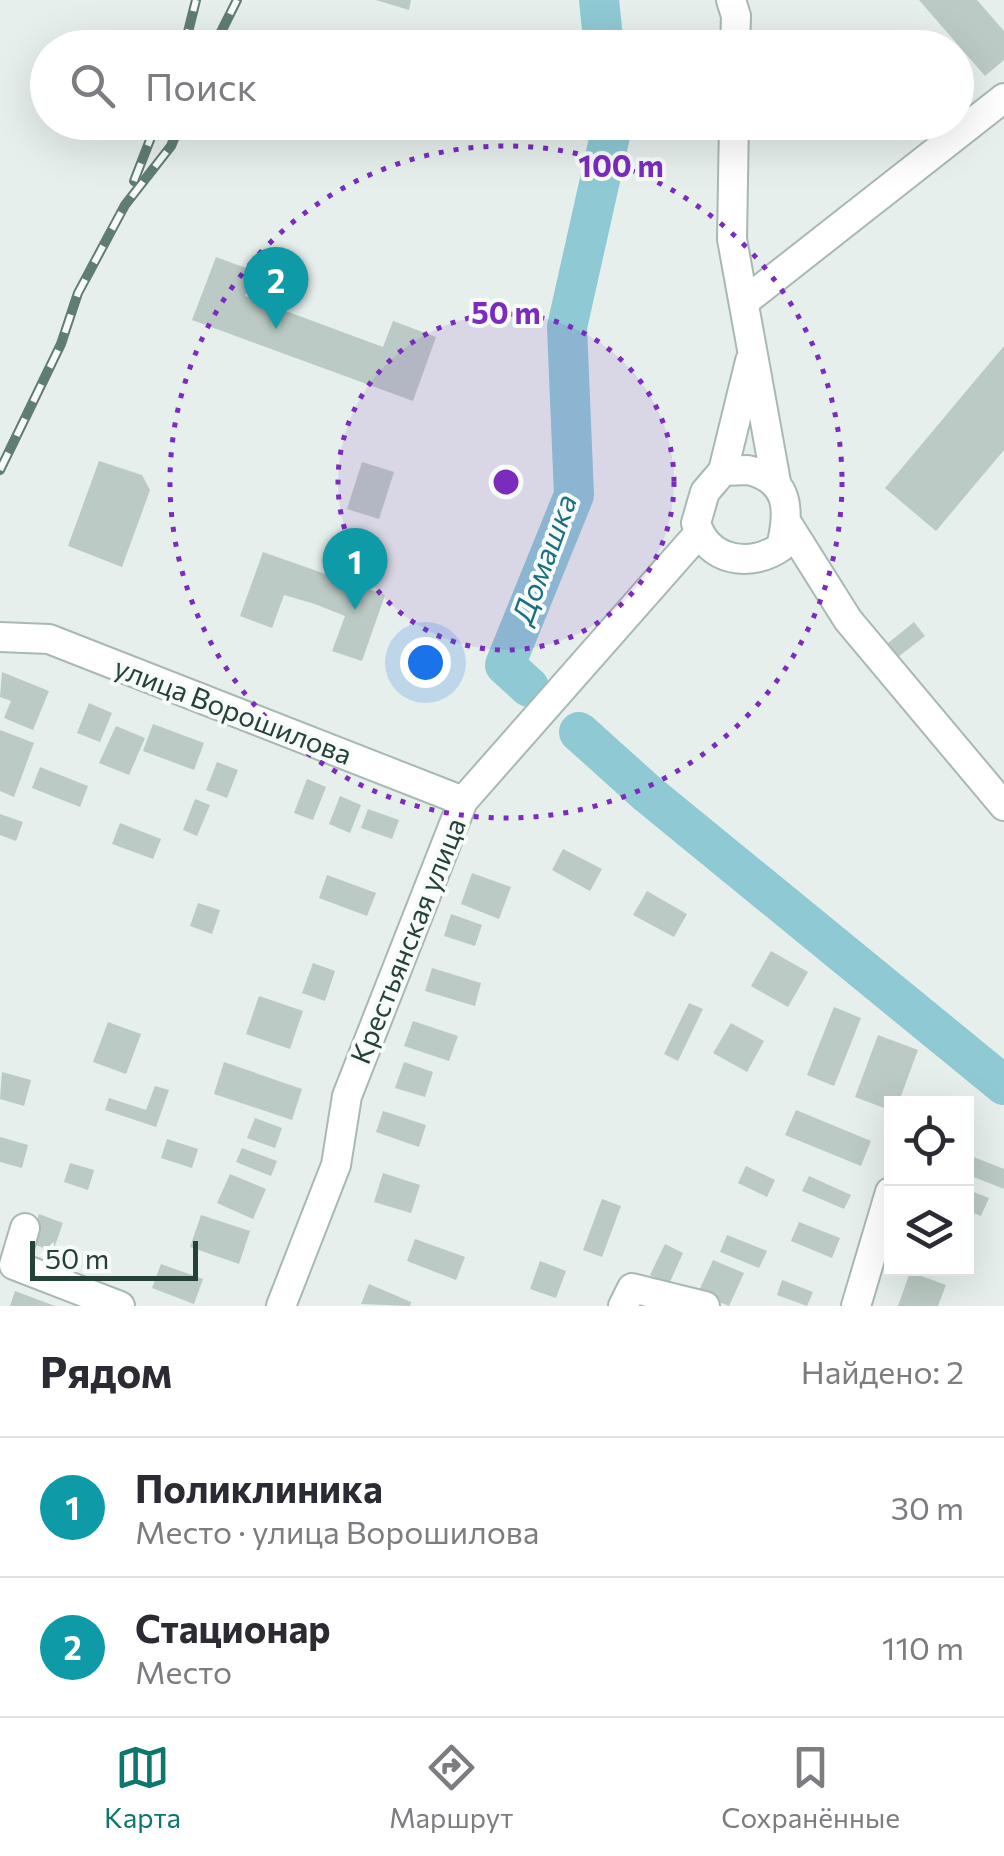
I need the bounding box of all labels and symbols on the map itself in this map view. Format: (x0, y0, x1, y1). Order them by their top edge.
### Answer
text: 100 m (578, 146, 664, 183)
pin: 2 (244, 246, 308, 329)
text: 50 m (471, 293, 541, 330)
centre of rings (488, 464, 524, 500)
water label: Домашка (501, 488, 583, 631)
pin: 1 (322, 528, 388, 610)
your location (400, 637, 451, 688)
street label: улица Ворошилова (110, 649, 357, 771)
street label: Крестьянская улица (342, 813, 472, 1068)
scale bar (30, 1236, 198, 1280)

